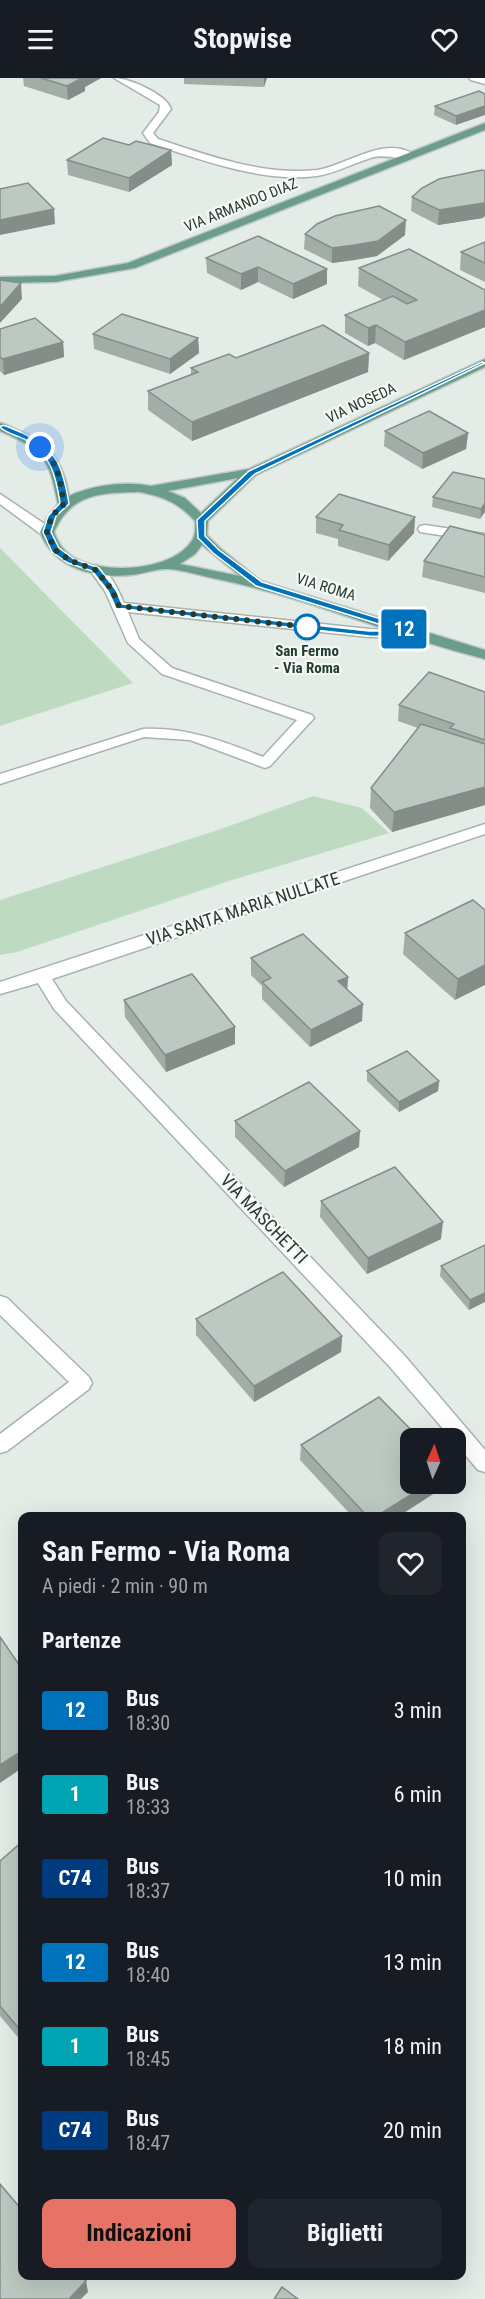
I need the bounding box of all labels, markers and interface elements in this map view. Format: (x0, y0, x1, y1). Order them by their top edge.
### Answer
icon: menu (24, 23, 57, 56)
text: Stopwise (193, 23, 292, 55)
icon: heart (428, 23, 461, 56)
street label: VIA ARMANDO DIAZ (182, 174, 300, 236)
street label: VIA NOSEDA (323, 379, 399, 427)
your location (25, 432, 55, 462)
street label: VIA ROMA (294, 569, 358, 605)
line badge: 12 (377, 610, 431, 648)
marker: San Fermo - Via Roma (294, 614, 320, 640)
text: 12 (393, 617, 415, 641)
place label: San Fermo - Via Roma (274, 642, 340, 677)
street label: VIA SANTA MARIA NULLATE (144, 867, 342, 950)
street label: VIA MASCHETTI (216, 1169, 312, 1268)
north arrow (400, 1428, 466, 1494)
map controls (400, 1428, 466, 1494)
button: heart (379, 1532, 442, 1595)
text: San Fermo - Via Roma (42, 1535, 290, 1568)
text: A piedi · 2 min · 90 m (42, 1574, 208, 1598)
text: Partenze (42, 1628, 121, 1653)
text: Bus (126, 1686, 159, 1711)
text: 12 (64, 1698, 86, 1722)
text: 3 min (394, 1698, 442, 1723)
text: 18:30 (126, 1711, 170, 1735)
text: Bus (126, 1770, 159, 1795)
text: 1 (70, 1782, 80, 1806)
text: 6 min (394, 1782, 442, 1807)
text: 18:33 (126, 1795, 170, 1819)
text: Bus (126, 1854, 159, 1879)
text: C74 (58, 1866, 92, 1890)
text: 10 min (383, 1866, 442, 1891)
text: 18:37 (126, 1879, 170, 1903)
text: Bus (126, 1938, 159, 1963)
text: 12 (64, 1950, 86, 1974)
text: 13 min (383, 1950, 442, 1975)
text: 18:40 (126, 1963, 170, 1987)
text: Bus (126, 2022, 159, 2047)
text: 1 (70, 2034, 80, 2058)
text: 18 min (383, 2034, 442, 2059)
text: 18:45 (126, 2047, 170, 2071)
text: Bus (126, 2106, 159, 2131)
text: C74 (58, 2118, 92, 2142)
text: 20 min (383, 2118, 442, 2143)
text: 18:47 (126, 2131, 170, 2155)
button: Indicazioni (42, 2199, 236, 2268)
button: Biglietti (248, 2199, 442, 2268)

